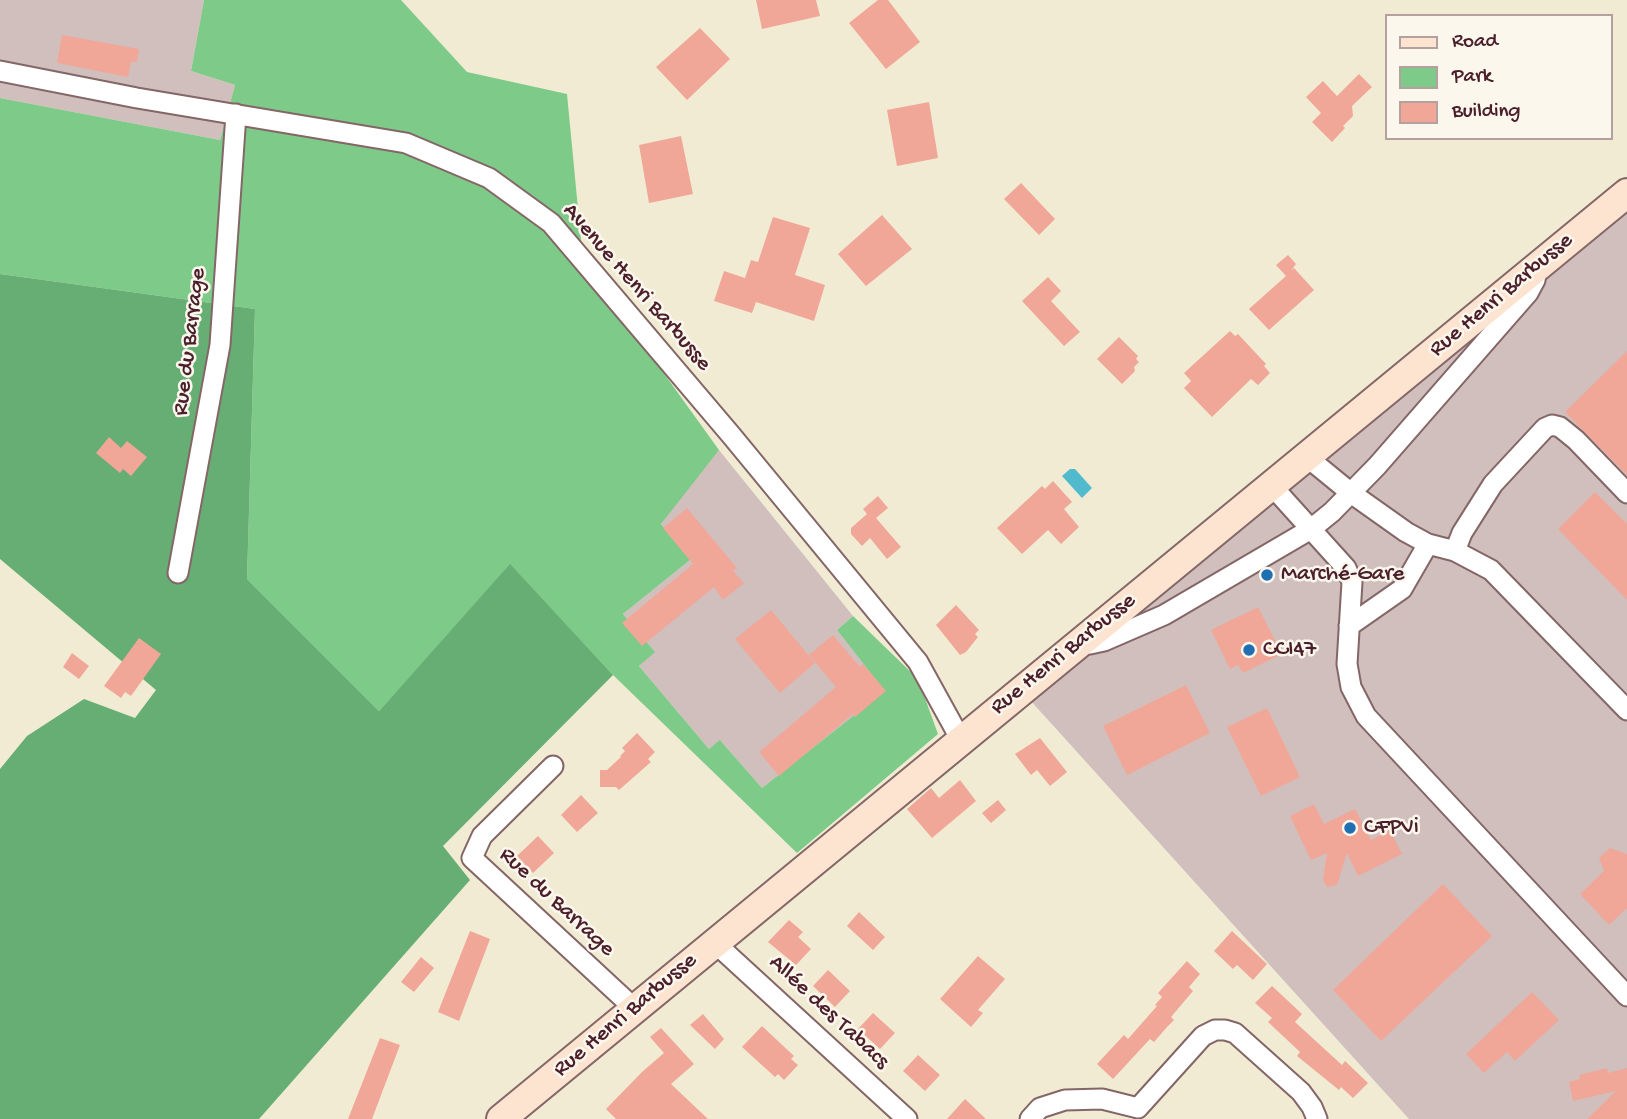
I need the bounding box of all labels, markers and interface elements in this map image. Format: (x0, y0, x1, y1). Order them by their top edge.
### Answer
legend (1386, 14, 1613, 140)
text: Road (1452, 30, 1498, 55)
text: Park (1452, 65, 1492, 90)
text: Building (1452, 100, 1521, 125)
street label: Avenue Henri Barbusse (556, 198, 716, 378)
street label: Rue Henri Barbusse (1425, 228, 1579, 364)
street label: Rue du Barrage (168, 267, 214, 417)
place label: Marché-Gare (1281, 561, 1404, 589)
marker: Marché-Gare (1259, 567, 1275, 583)
street label: Rue Henri Barbusse (986, 588, 1142, 722)
place label: CCI47 (1263, 636, 1316, 664)
marker: CCI47 (1241, 642, 1257, 658)
place label: CFPVi (1364, 814, 1419, 842)
marker: CFPVi (1342, 820, 1358, 836)
street label: Rue du Barrage (492, 842, 620, 964)
street label: Rue Henri Barbusse (549, 948, 703, 1084)
street label: Allée des Tabacs (762, 950, 894, 1076)

